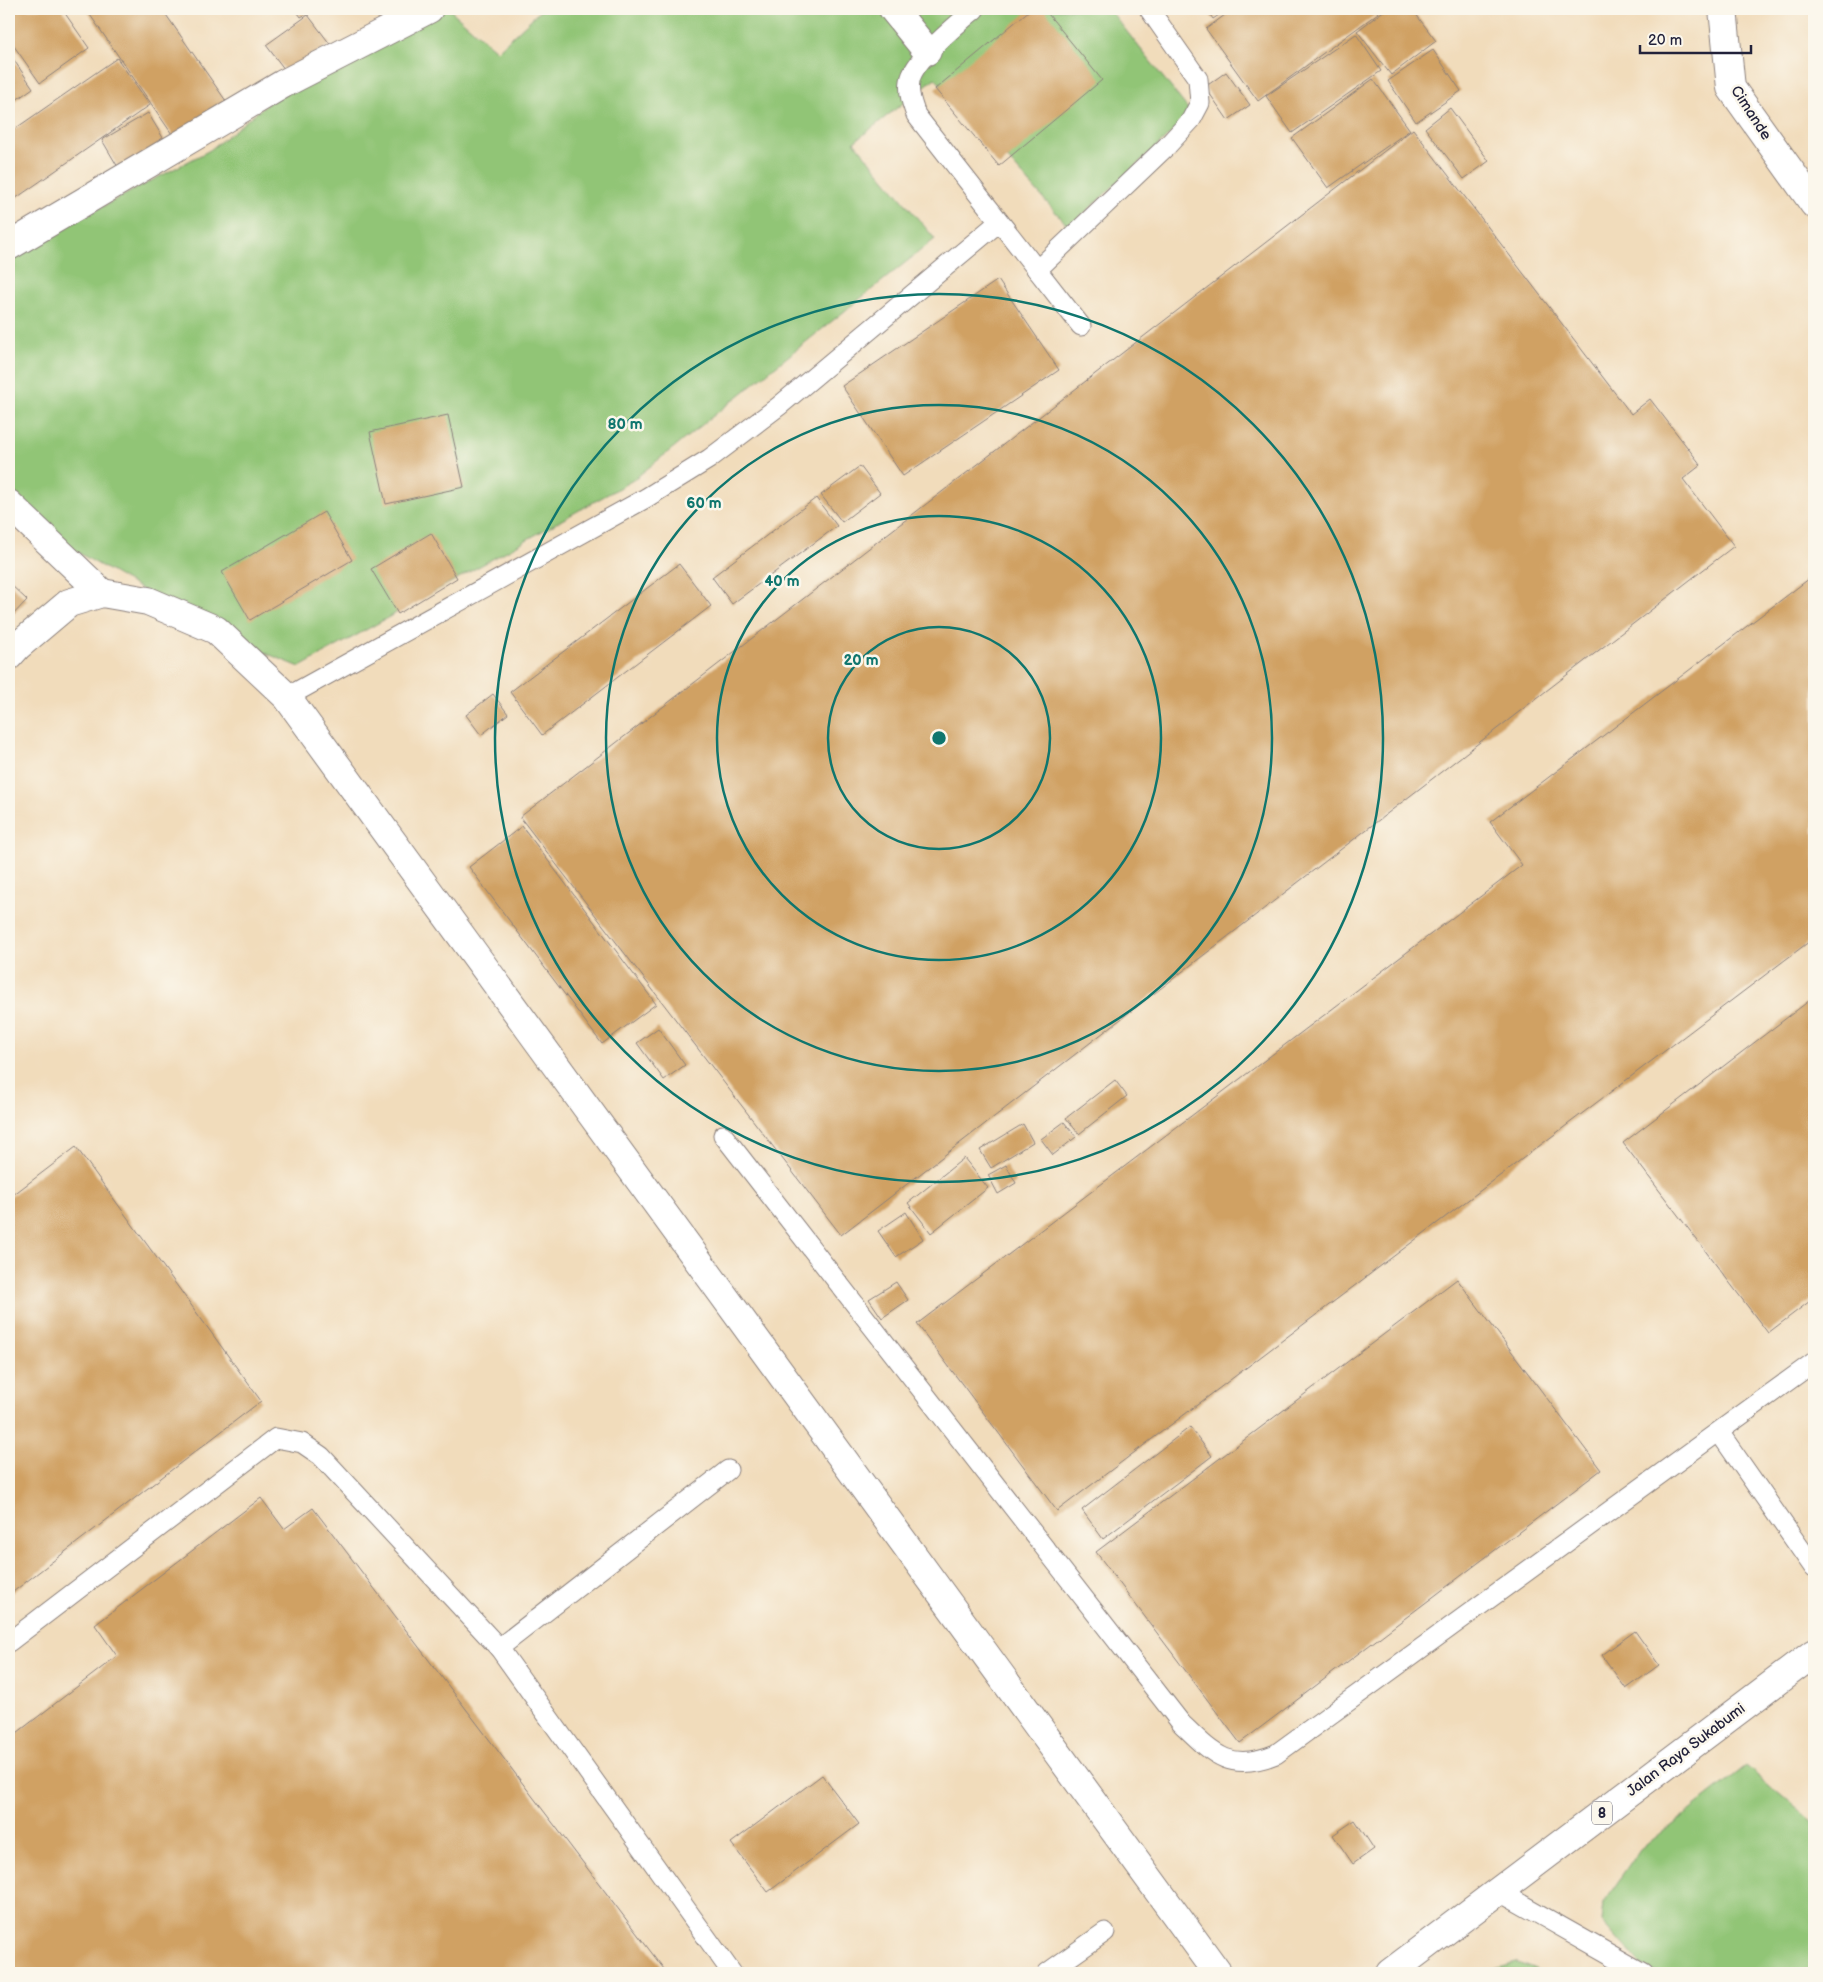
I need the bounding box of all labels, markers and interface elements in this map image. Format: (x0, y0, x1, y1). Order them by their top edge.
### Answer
scale bar (1640, 22, 1752, 54)
text: 20 m (1648, 31, 1682, 50)
street label: Cimande (1726, 82, 1776, 144)
text: 80 m (607, 415, 643, 434)
text: 60 m (686, 494, 722, 513)
text: 40 m (764, 572, 800, 591)
text: 20 m (844, 651, 879, 670)
centre of rings (930, 729, 948, 747)
street label: Jalan Raya Sukabumi (1623, 1699, 1749, 1801)
road number: 8 (1592, 1802, 1612, 1825)

